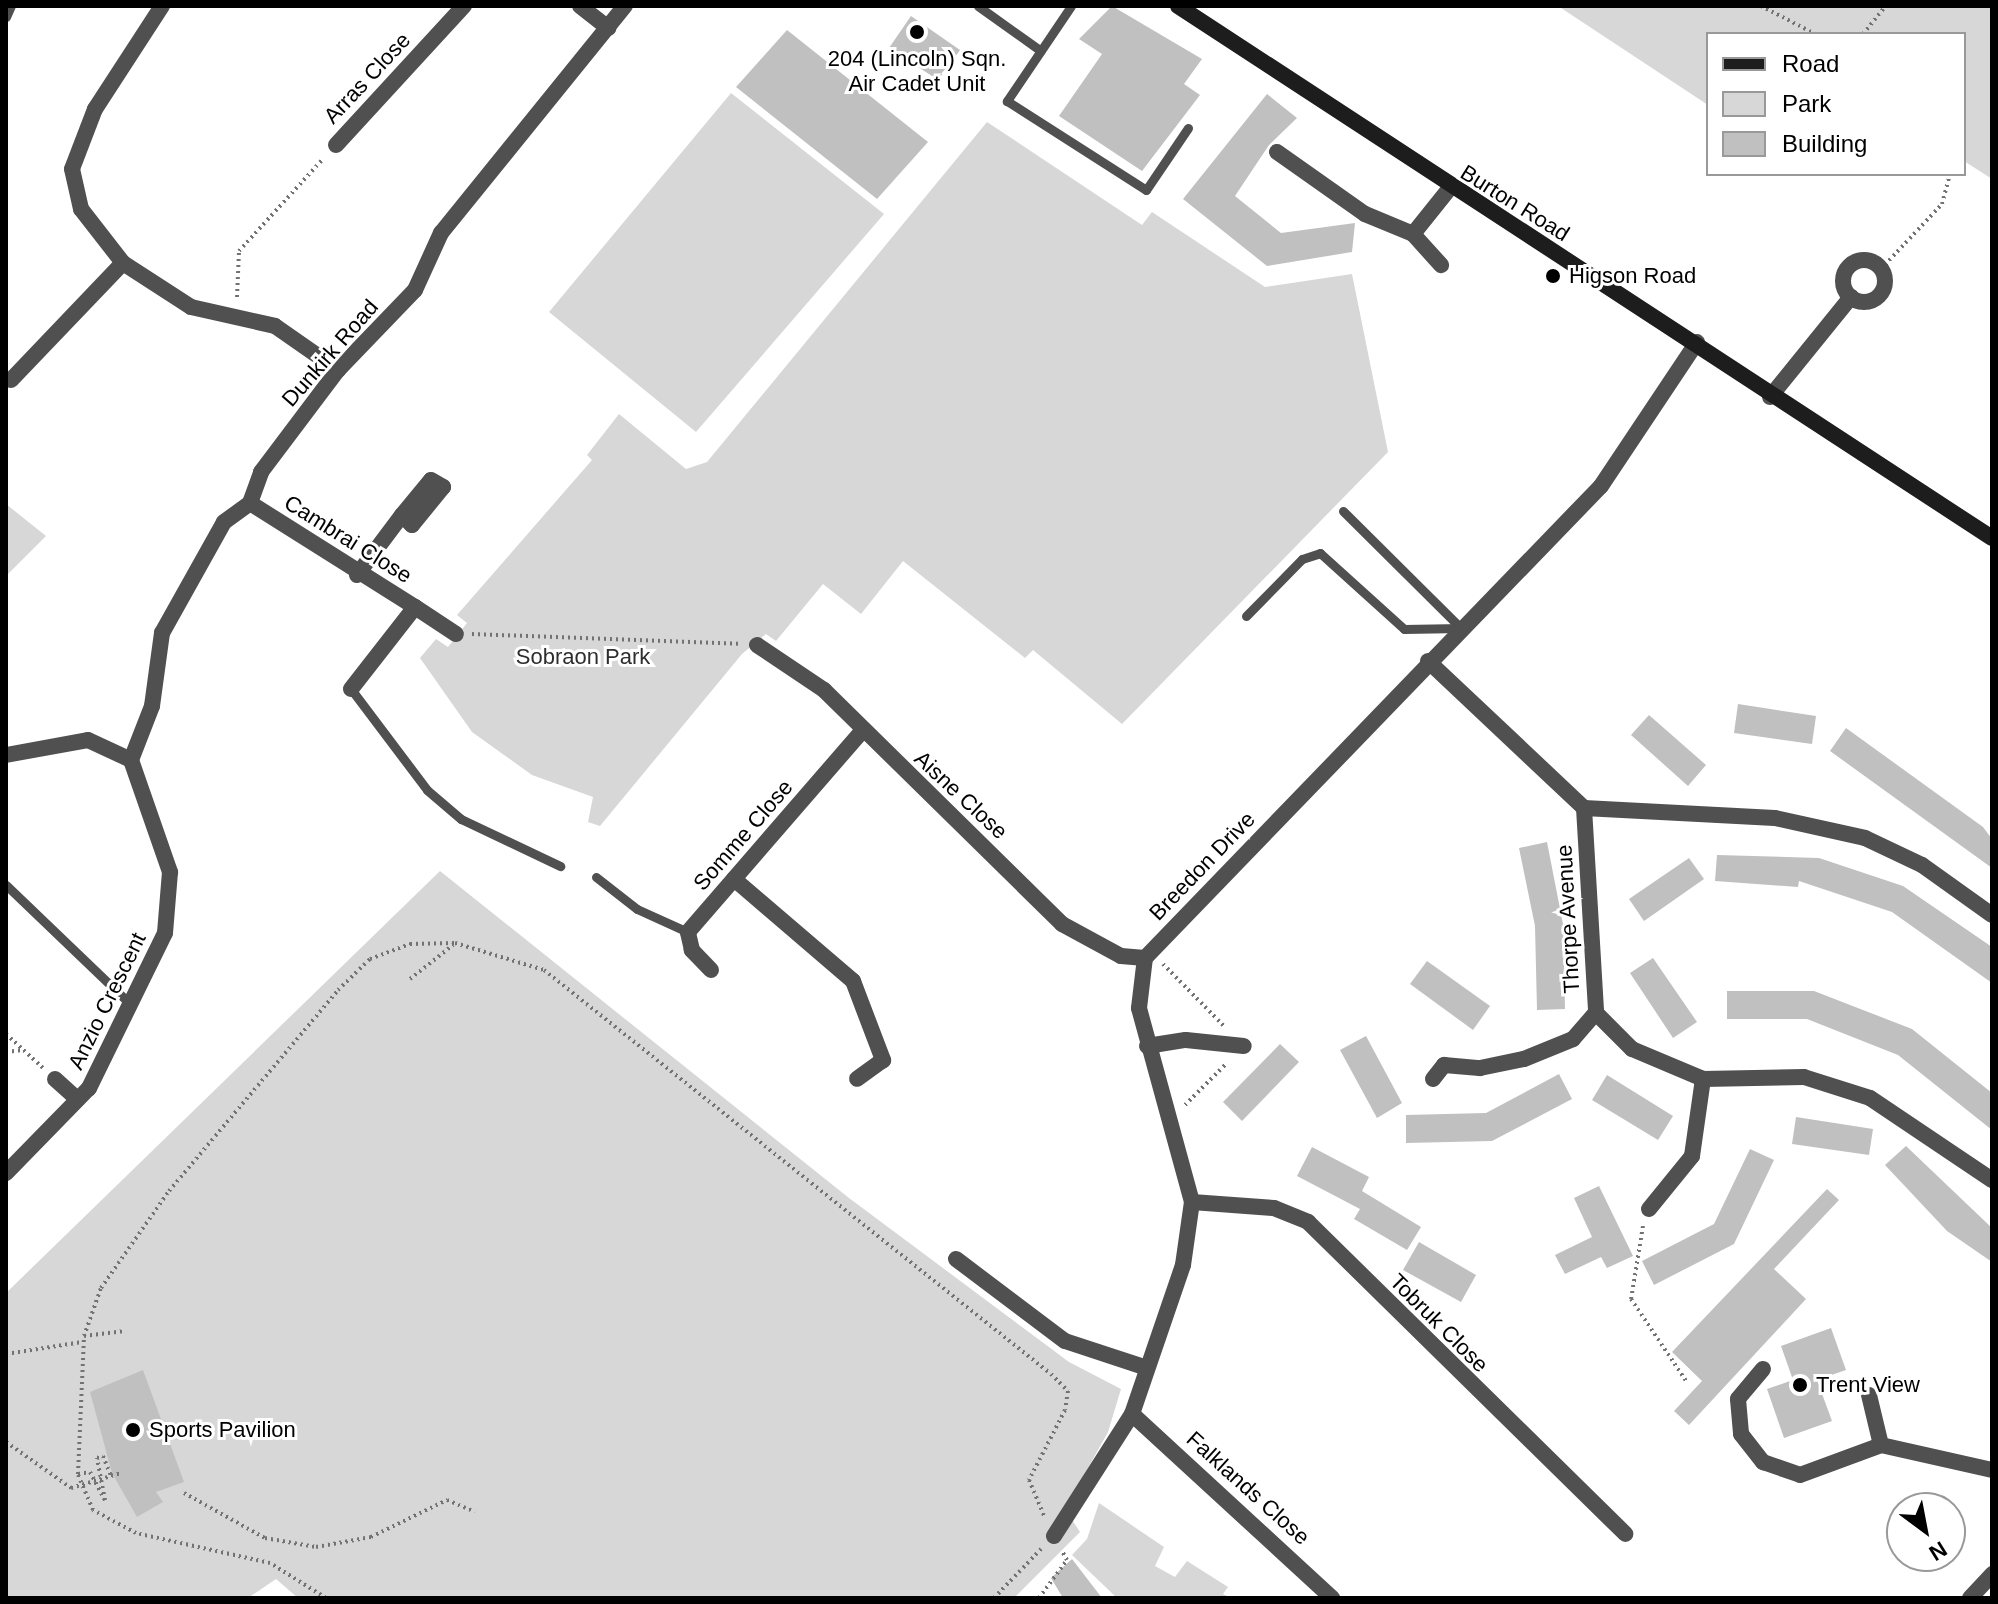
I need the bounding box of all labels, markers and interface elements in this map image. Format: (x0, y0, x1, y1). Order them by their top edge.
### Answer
marker: 204 (Lincoln) Sqn. Air Cadet Unit (908, 23, 926, 41)
street label: Arras Close (318, 27, 416, 129)
legend (1706, 32, 1966, 176)
place label: 204 (Lincoln) Sqn. Air Cadet Unit (828, 45, 1006, 96)
text: Road (1782, 50, 1839, 77)
text: Park (1782, 90, 1831, 117)
text: Building (1782, 130, 1867, 157)
street label: Burton Road (1456, 159, 1574, 247)
place label: Higson Road (1569, 263, 1696, 289)
marker: Higson Road (1544, 267, 1562, 285)
street label: Dunkirk Road (276, 294, 384, 412)
street label: Cambrai Close (279, 489, 417, 589)
park label: Sobraon Park (516, 644, 650, 670)
street label: Aisne Close (909, 745, 1013, 845)
street label: Somme Close (688, 774, 798, 896)
street label: Breedon Drive (1144, 806, 1260, 926)
street label: Thorpe Avenue (1551, 843, 1585, 995)
street label: Anzio Crescent (62, 928, 152, 1074)
street label: Tobruk Close (1384, 1268, 1494, 1378)
place label: Trent View (1816, 1372, 1920, 1398)
marker: Trent View (1791, 1376, 1809, 1394)
place label: Sports Pavilion (149, 1417, 296, 1443)
marker: Sports Pavilion (124, 1421, 142, 1439)
street label: Falklands Close (1181, 1426, 1315, 1550)
north arrow (1886, 1492, 1966, 1572)
text: N (1925, 1536, 1951, 1566)

